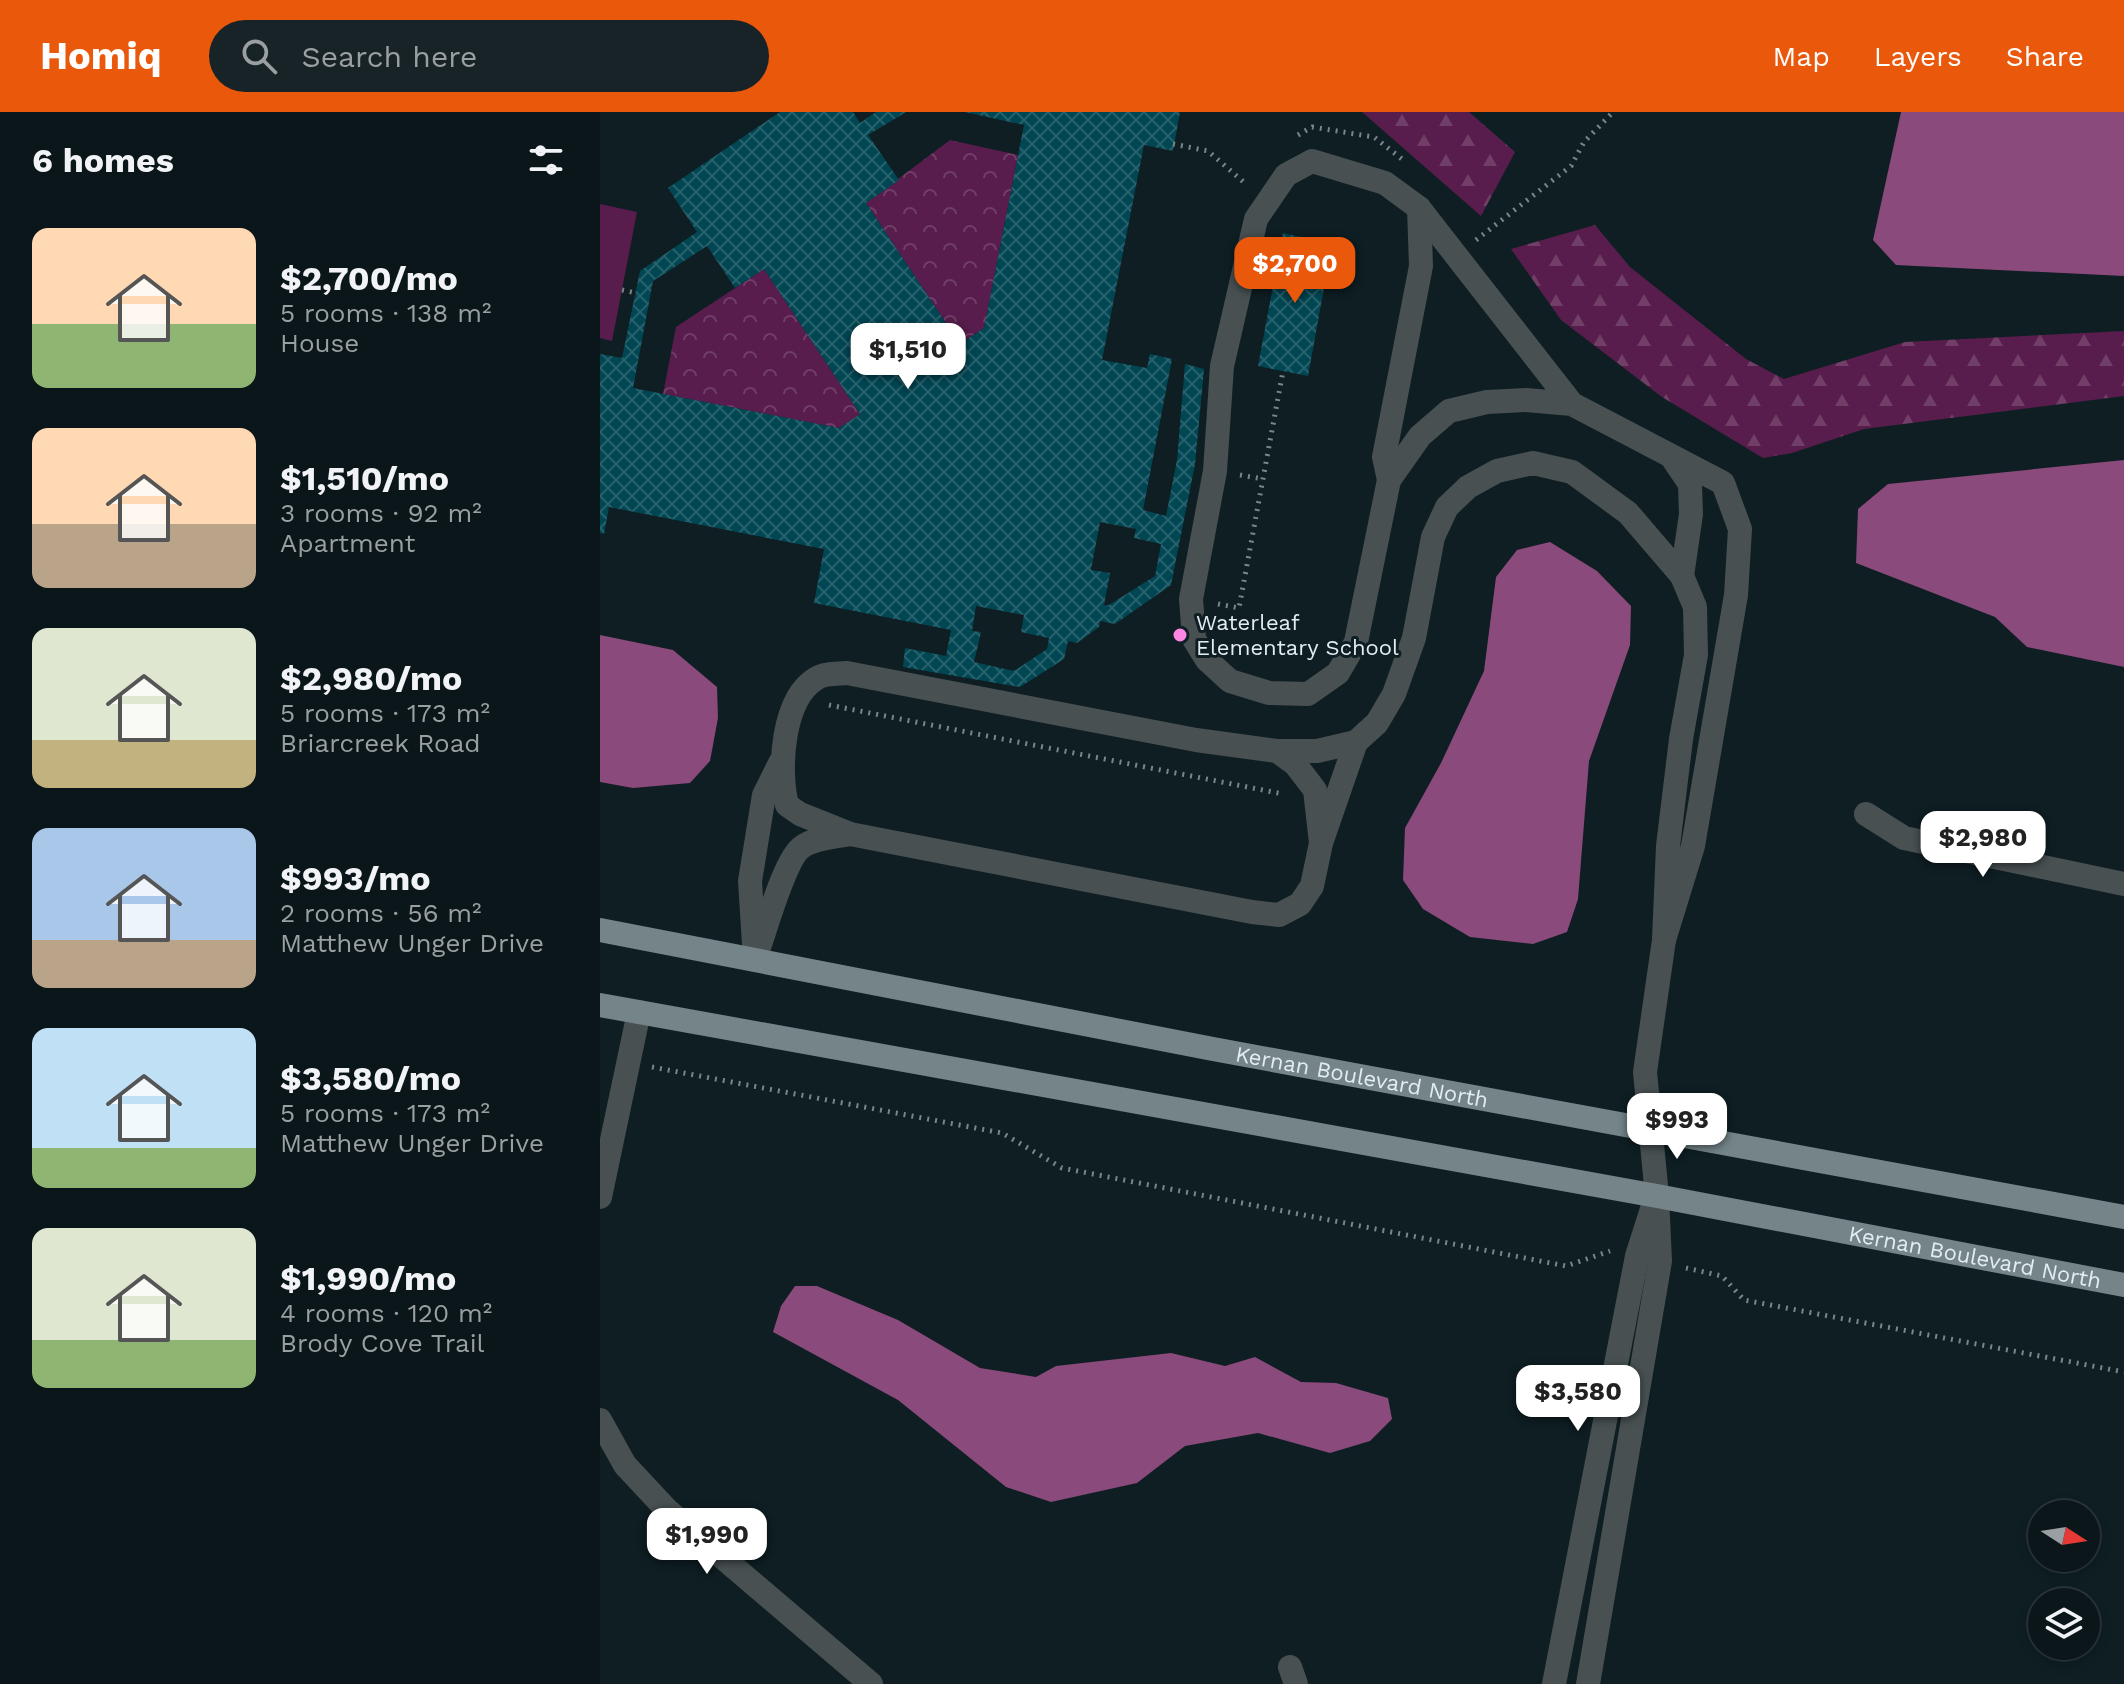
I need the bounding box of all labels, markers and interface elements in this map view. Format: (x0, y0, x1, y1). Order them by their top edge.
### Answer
search box (209, 20, 769, 92)
text: Homiq (40, 34, 161, 78)
icon: search (237, 34, 281, 78)
text: Search here (301, 39, 477, 74)
text: Map (1773, 40, 1830, 73)
text: Layers (1874, 40, 1962, 73)
text: Share (2006, 40, 2084, 73)
icon: filters (524, 138, 568, 182)
text: 6 homes (32, 140, 174, 180)
pin: $2,700 (1230, 237, 1360, 305)
text: $2,700 (1252, 248, 1338, 278)
text: $2,700/mo (280, 258, 458, 298)
icon: home (96, 260, 192, 356)
text: 5 rooms · 138 m² (280, 298, 491, 328)
pin: $1,510 (843, 323, 973, 391)
text: House (280, 328, 359, 358)
text: $1,510 (869, 334, 947, 364)
text: $1,510/mo (280, 458, 449, 498)
icon: home (96, 460, 192, 556)
text: 3 rooms · 92 m² (280, 498, 482, 528)
text: Apartment (280, 528, 416, 558)
place label: Waterleaf Elementary School (1196, 610, 1399, 660)
marker: Waterleaf Elementary School (1171, 626, 1189, 644)
text: $2,980/mo (280, 658, 462, 698)
icon: home (96, 660, 192, 756)
text: 5 rooms · 173 m² (280, 698, 490, 728)
text: Briarcreek Road (280, 728, 481, 758)
pin: $2,980 (1918, 811, 2048, 879)
text: $2,980 (1939, 822, 2027, 852)
text: $993/mo (280, 858, 431, 898)
icon: home (96, 860, 192, 956)
text: 2 rooms · 56 m² (280, 898, 482, 928)
text: Matthew Unger Drive (280, 928, 544, 958)
street label: Kernan Boulevard North (1234, 1041, 1490, 1113)
text: $3,580/mo (280, 1058, 461, 1098)
icon: home (96, 1060, 192, 1156)
pin: $993 (1630, 1093, 1724, 1161)
text: 5 rooms · 173 m² (280, 1098, 490, 1128)
text: $993 (1645, 1104, 1709, 1134)
text: Matthew Unger Drive (280, 1128, 544, 1158)
street label: Kernan Boulevard North (1847, 1221, 2103, 1293)
text: $1,990/mo (280, 1258, 456, 1298)
icon: home (96, 1260, 192, 1356)
text: 4 rooms · 120 m² (280, 1298, 492, 1328)
text: Brody Cove Trail (280, 1328, 485, 1358)
pin: $3,580 (1513, 1365, 1643, 1433)
text: $3,580 (1534, 1376, 1622, 1406)
north arrow (2028, 1500, 2100, 1572)
map controls (2028, 1500, 2100, 1660)
pin: $1,990 (642, 1508, 772, 1576)
text: $1,990 (665, 1519, 749, 1549)
button: layers (2028, 1588, 2100, 1660)

